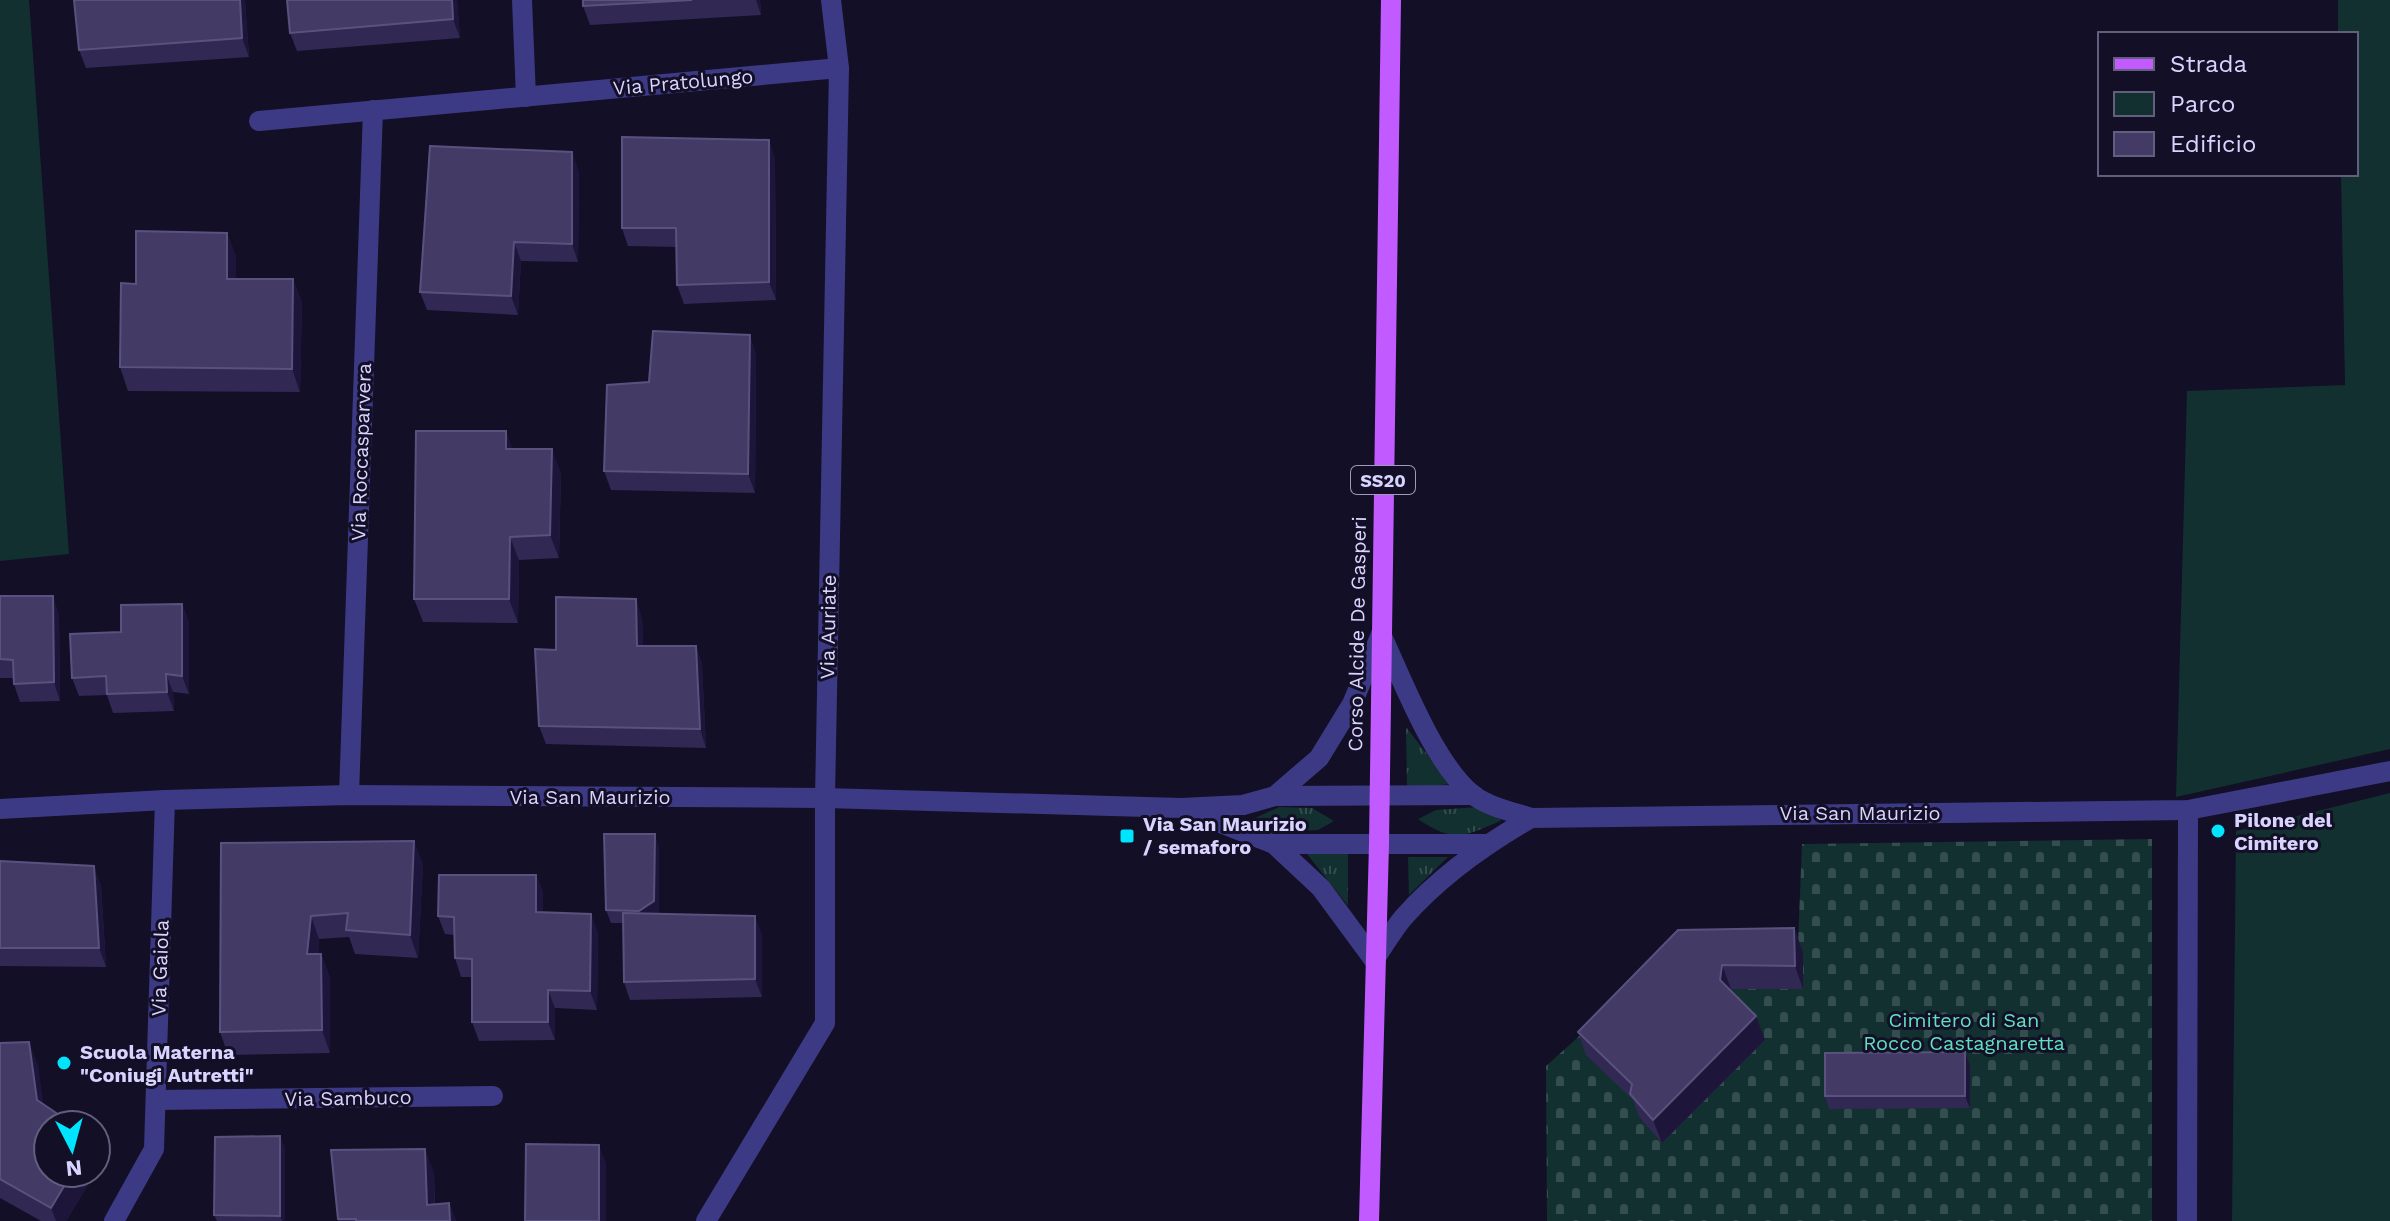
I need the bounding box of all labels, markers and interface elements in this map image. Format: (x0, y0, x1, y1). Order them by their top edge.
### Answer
legend (2098, 32, 2358, 176)
text: Strada (2170, 50, 2247, 78)
street label: Via Pratolungo (612, 64, 754, 100)
text: Parco (2170, 90, 2235, 118)
text: Edificio (2170, 130, 2256, 158)
street label: Via Roccasparvera (346, 362, 376, 542)
road number: SS20 (1351, 466, 1415, 494)
street label: Corso Alcide De Gasperi (1343, 516, 1371, 752)
street label: Via Auriate (815, 574, 841, 680)
street label: Via San Maurizio (509, 785, 671, 809)
street label: Via San Maurizio (1779, 801, 1941, 825)
place label: Pilone del Cimitero (2234, 808, 2333, 855)
place label: Via San Maurizio / semaforo (1143, 812, 1307, 859)
marker: Pilone del Cimitero (2209, 822, 2227, 840)
marker: Via San Maurizio / semaforo (1118, 827, 1136, 845)
street label: Via Gaiola (146, 919, 174, 1017)
park label: Cimitero di San Rocco Castagnaretta (1863, 1008, 2065, 1055)
place label: Scuola Materna "Coniugi Autretti" (80, 1040, 254, 1087)
marker: Scuola Materna "Coniugi Autretti" (55, 1054, 73, 1072)
street label: Via Sambuco (284, 1085, 412, 1111)
north arrow (32, 1109, 112, 1189)
text: N (65, 1155, 83, 1182)

